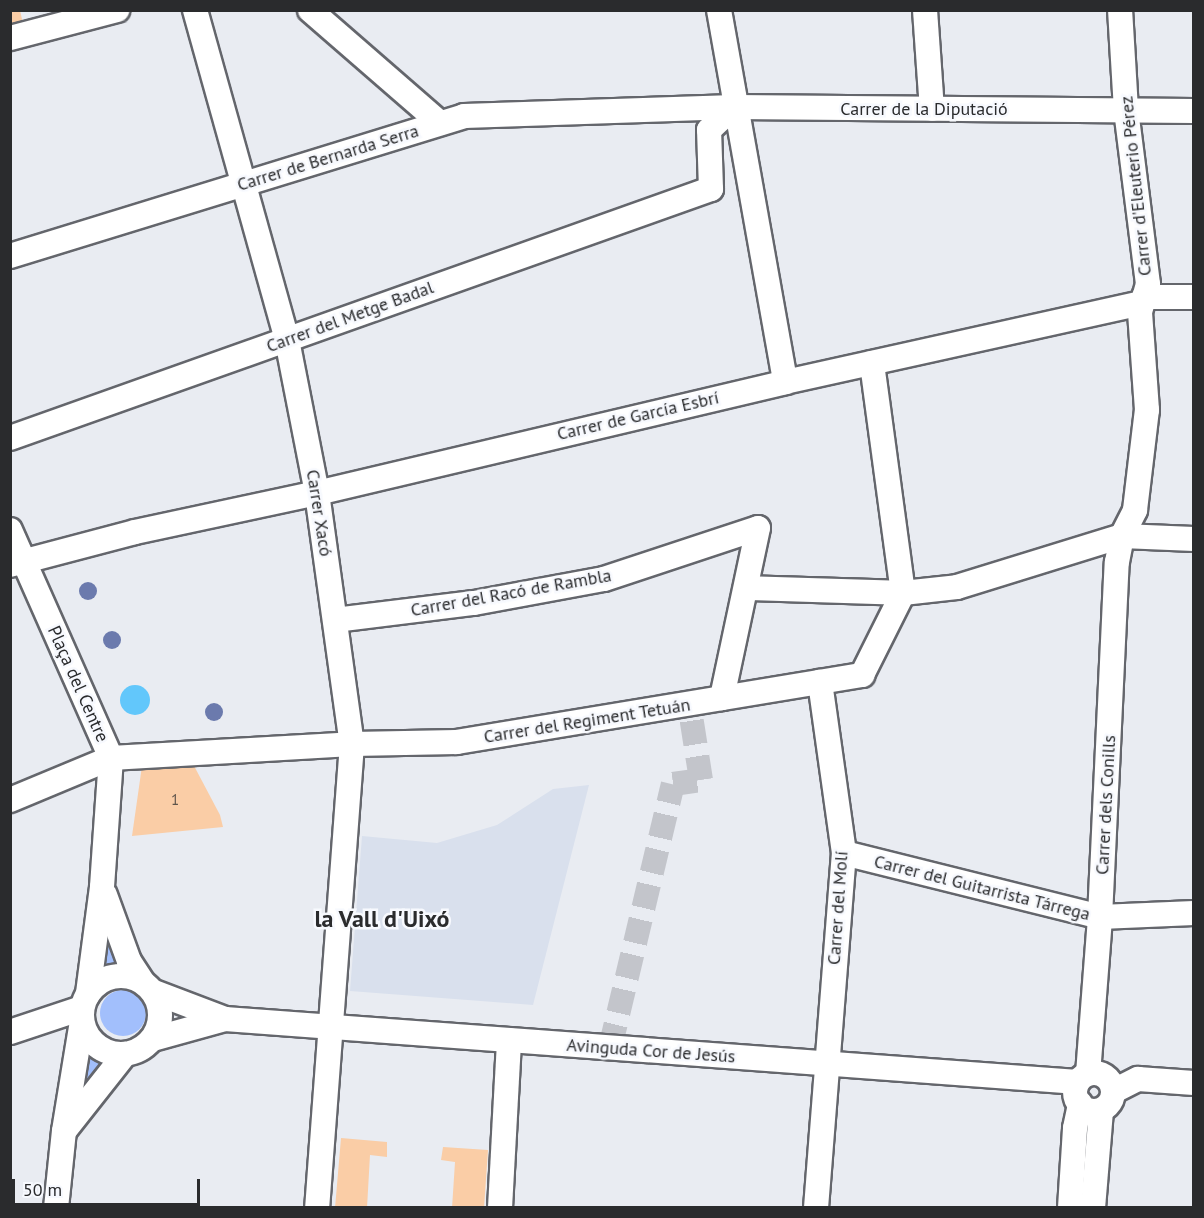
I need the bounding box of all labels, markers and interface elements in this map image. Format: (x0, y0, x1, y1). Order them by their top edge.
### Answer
street label: Carrer d'Eleuterio Pérez (1116, 95, 1156, 277)
street label: Carrer de la Diputació (840, 98, 1008, 120)
street label: Carrer de Bernarda Serra (235, 120, 421, 196)
street label: Carrer del Metge Badal (263, 277, 437, 357)
street label: Carrer de García Esbrí (555, 387, 721, 445)
street label: Carrer Xacó (301, 468, 337, 558)
street label: Carrer del Racó de Rambla (409, 565, 613, 621)
street label: Plaça del Centre (43, 623, 113, 745)
street label: Carrer del Regiment Tetuán (482, 694, 692, 748)
street label: Carrer dels Conills (1092, 735, 1120, 875)
house number: 1 (171, 791, 179, 809)
street label: Carrer del Molí (823, 850, 853, 966)
street label: Carrer del Guitarrista Tárrega (871, 851, 1093, 925)
district label: la Vall d'Uixó (314, 905, 450, 933)
street label: Avinguda Cor de Jesús (566, 1034, 736, 1068)
scale bar (15, 1167, 202, 1205)
text: 50 m (23, 1178, 62, 1201)

